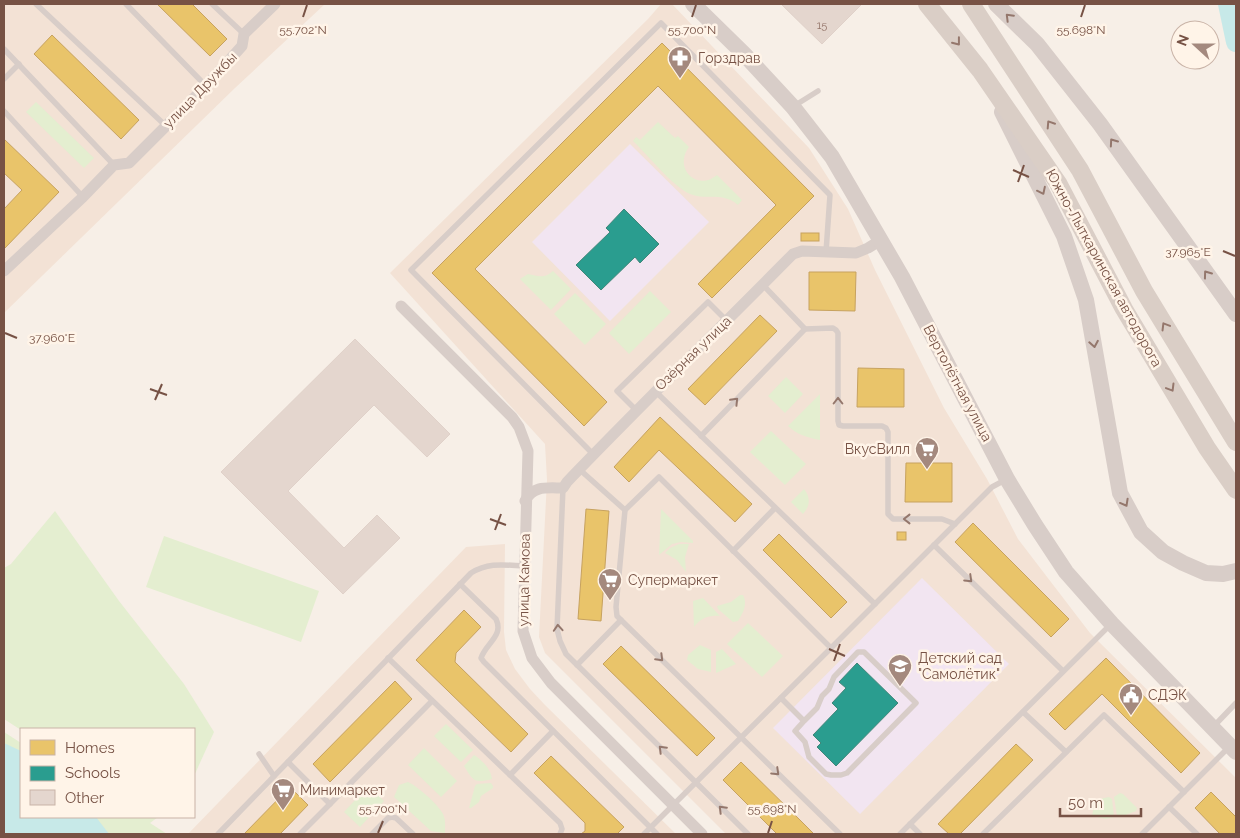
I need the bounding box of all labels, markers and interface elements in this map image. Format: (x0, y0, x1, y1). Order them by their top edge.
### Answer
one-way arrow (1006, 14, 1015, 23)
house number: 15 (817, 19, 827, 32)
north arrow (1170, 20, 1220, 70)
text: 55.702°N (279, 23, 327, 37)
text: 55.700°N (668, 23, 716, 37)
text: 55.698°N (1056, 23, 1106, 37)
text: N (1173, 32, 1192, 48)
one-way arrow (952, 36, 960, 45)
pharmacy icon: Горздрав (667, 45, 693, 79)
street label: улица Дружбы (160, 49, 240, 131)
place label: Горздрав (698, 50, 760, 66)
one-way arrow (1047, 120, 1056, 130)
one-way arrow (1110, 138, 1119, 148)
street label: Южно-Лыткаринская автодорога (1043, 166, 1165, 370)
one-way arrow (1036, 186, 1046, 195)
text: 37.965°E (1165, 245, 1211, 259)
one-way arrow (1205, 271, 1213, 280)
street label: Озёрная улица (652, 313, 734, 393)
street label: Вертолётная улица (920, 322, 996, 444)
one-way arrow (1162, 322, 1172, 331)
text: 37.960°E (29, 331, 75, 345)
one-way arrow (1088, 340, 1098, 349)
one-way arrow (1165, 382, 1175, 391)
one-way arrow (833, 397, 843, 405)
one-way arrow (729, 398, 738, 407)
supermarket icon: ВкусВилл (914, 436, 940, 470)
place label: ВкусВилл (845, 441, 910, 457)
one-way arrow (1119, 498, 1129, 507)
one-way arrow (903, 514, 910, 524)
street label: улица Камова (515, 533, 533, 627)
supermarket icon: Супермаркет (597, 567, 623, 601)
place label: Супермаркет (628, 572, 718, 588)
one-way arrow (963, 573, 972, 582)
one-way arrow (553, 623, 564, 631)
place label: Детский сад "Самолётик" (918, 650, 1002, 682)
one-way arrow (655, 653, 664, 662)
school or university icon: Детский сад "Самолётик" (887, 653, 913, 687)
public building icon: СДЭК (1118, 682, 1144, 716)
place label: СДЭК (1148, 687, 1187, 703)
legend (20, 728, 195, 818)
text: Homes (65, 739, 115, 757)
one-way arrow (658, 745, 667, 754)
text: Schools (65, 764, 120, 782)
one-way arrow (771, 766, 780, 775)
supermarket icon: Минимаркет (270, 777, 296, 811)
place label: Минимаркет (300, 782, 385, 798)
scale bar (1060, 786, 1141, 818)
text: Other (65, 789, 105, 807)
text: 50 m (1068, 794, 1103, 812)
text: 55.700°N (359, 802, 407, 816)
text: 55.698°N (747, 802, 797, 816)
one-way arrow (719, 805, 728, 814)

